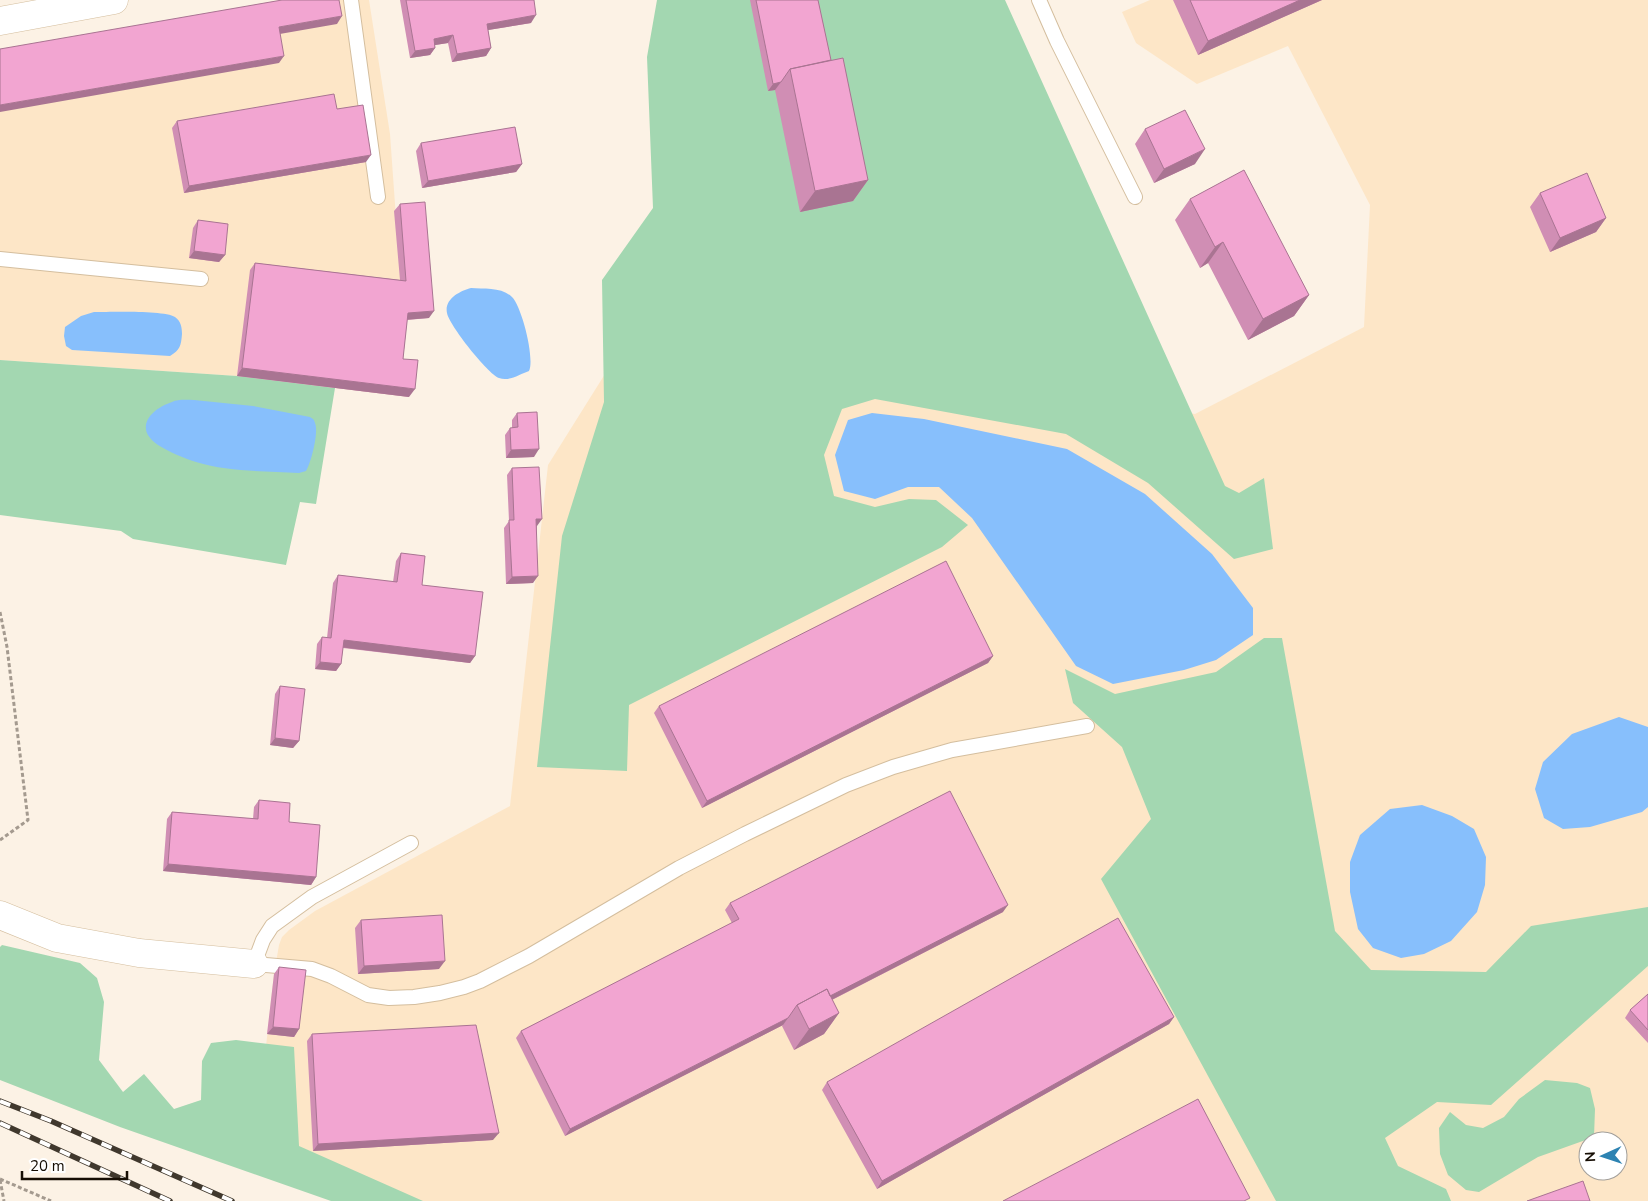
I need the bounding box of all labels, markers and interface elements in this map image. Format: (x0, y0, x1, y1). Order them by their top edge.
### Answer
north arrow (1578, 1131, 1628, 1181)
scale bar (22, 1148, 128, 1180)
text: N (1581, 1151, 1600, 1162)
text: 20 m (30, 1156, 65, 1176)

